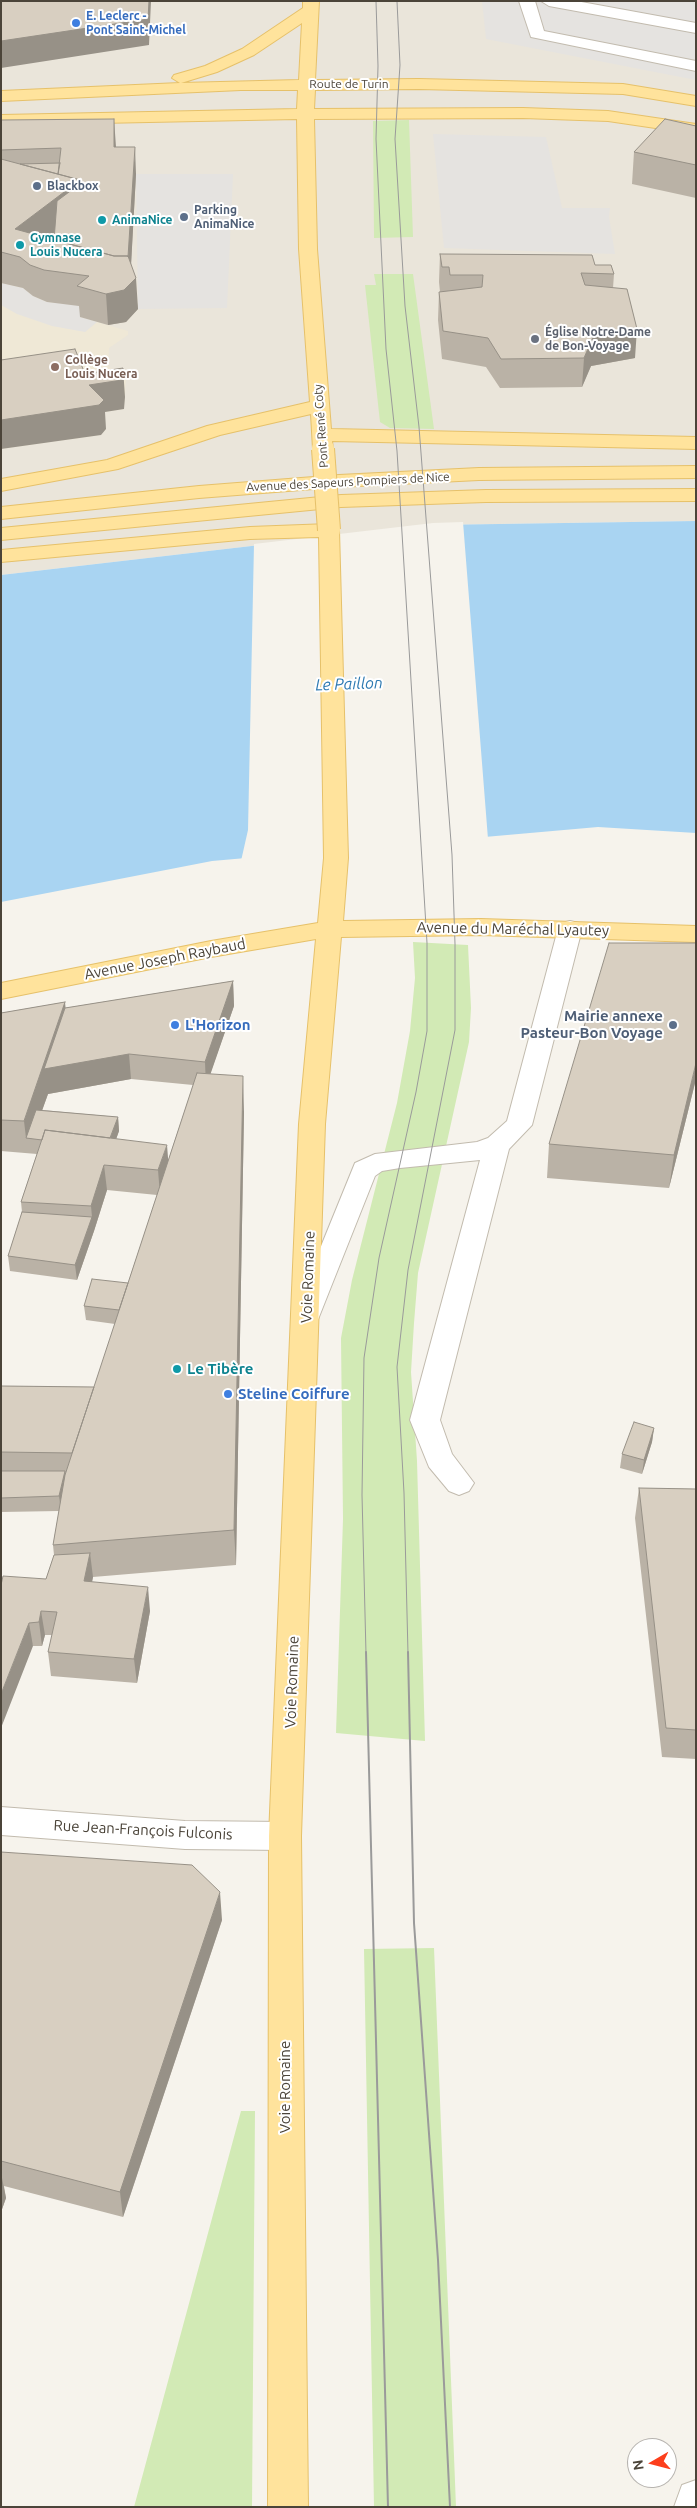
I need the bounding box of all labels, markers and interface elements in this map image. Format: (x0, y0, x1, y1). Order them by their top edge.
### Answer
place label: E. Leclerc - Pont Saint-Michel (86, 9, 186, 37)
marker: E. Leclerc - Pont Saint-Michel (70, 17, 82, 29)
street label: Route de Turin (309, 77, 389, 91)
place label: Blackbox (47, 179, 99, 193)
marker: Blackbox (31, 180, 43, 192)
place label: Parking AnimaNice (194, 203, 255, 231)
marker: Parking AnimaNice (178, 211, 190, 223)
place label: AnimaNice (112, 213, 173, 227)
marker: AnimaNice (96, 214, 108, 226)
place label: Gymnase Louis Nucera (30, 231, 103, 259)
marker: Gymnase Louis Nucera (14, 239, 26, 251)
place label: Église Notre-Dame de Bon-Voyage (545, 325, 651, 353)
marker: Église Notre-Dame de Bon-Voyage (529, 333, 541, 345)
place label: Collège Louis Nucera (65, 353, 138, 381)
marker: Collège Louis Nucera (49, 361, 61, 373)
street label: Pont René Coty (311, 384, 331, 468)
street label: Avenue des Sapeurs Pompiers de Nice (246, 469, 450, 495)
water label: Le Paillon (315, 673, 383, 695)
street label: Avenue du Maréchal Lyautey (417, 918, 609, 940)
street label: Avenue Joseph Raybaud (83, 935, 247, 983)
place label: Mairie annexe Pasteur-Bon Voyage (521, 1007, 663, 1042)
place label: L'Horizon (185, 1016, 251, 1034)
marker: L'Horizon (169, 1019, 181, 1031)
marker: Mairie annexe Pasteur-Bon Voyage (667, 1019, 679, 1031)
street label: Voie Romaine (297, 1231, 319, 1323)
place label: Le Tibère (187, 1360, 253, 1378)
marker: Le Tibère (171, 1363, 183, 1375)
place label: Steline Coiffure (238, 1385, 350, 1403)
marker: Steline Coiffure (222, 1388, 234, 1400)
street label: Voie Romaine (281, 1636, 303, 1728)
street label: Rue Jean-François Fulconis (53, 1816, 233, 1844)
street label: Voie Romaine (276, 2041, 294, 2133)
north arrow (627, 2438, 677, 2488)
text: N (629, 2459, 647, 2471)

